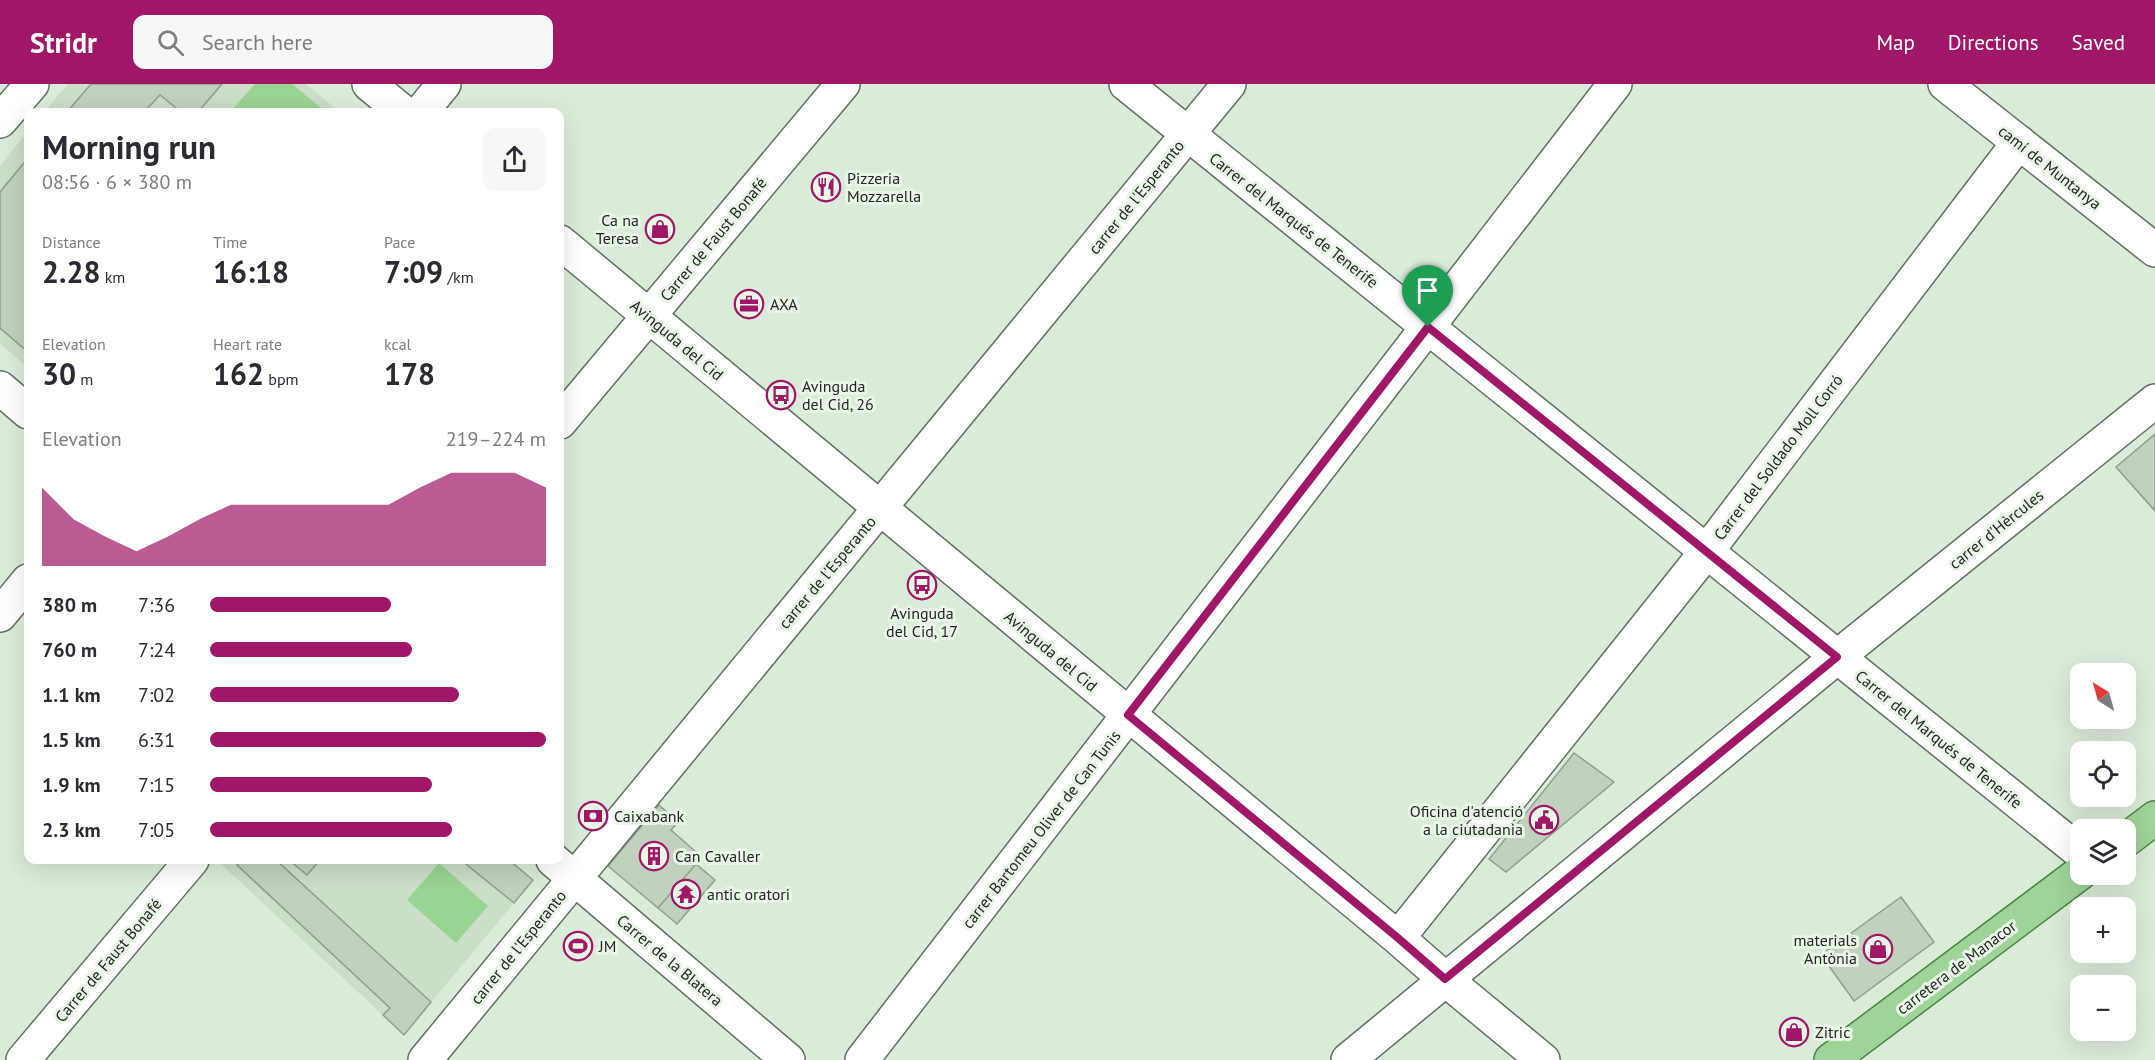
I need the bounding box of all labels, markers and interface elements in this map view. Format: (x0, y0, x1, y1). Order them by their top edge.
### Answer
search box (133, 15, 553, 69)
text: Stridr (30, 24, 97, 61)
icon: search (154, 26, 187, 59)
text: Search here (202, 28, 313, 56)
text: Map (1876, 29, 1915, 56)
text: Directions (1948, 29, 2039, 56)
text: Saved (2072, 29, 2125, 56)
street label: camí de Muntanya (1994, 121, 2106, 213)
text: Morning run (42, 125, 216, 168)
button: share (483, 128, 546, 191)
street label: carrer de l'Esperanto (1084, 136, 1188, 258)
street label: Carrer del Marqués de Tenerife (1206, 148, 1382, 292)
place label: Pizzeria Mozzarella (847, 168, 921, 206)
text: 08:56 · 6 × 380 m (42, 169, 192, 195)
restaurant icon: Pizzeria Mozzarella (810, 171, 842, 203)
street label: Carrer de Faust Bonafé (655, 173, 771, 305)
place label: Ca na Teresa (596, 210, 639, 248)
shop icon: Ca na Teresa (644, 213, 676, 245)
text: Distance (42, 232, 101, 252)
text: Time (213, 232, 247, 252)
text: Pace (384, 232, 415, 252)
text: 2.28 (42, 252, 100, 291)
text: 16:18 (213, 252, 289, 291)
text: 7:09 (384, 252, 443, 291)
pin (1402, 265, 1453, 327)
text: km (100, 267, 125, 287)
text: /km (443, 267, 474, 287)
icon: arrive (1411, 274, 1444, 307)
office icon: AXA (733, 288, 765, 320)
place label: AXA (770, 294, 798, 314)
street label: Avinguda del Cid (626, 295, 728, 385)
text: Elevation (42, 334, 106, 354)
text: Heart rate (213, 334, 282, 354)
text: kcal (384, 334, 411, 354)
text: 30 (42, 354, 76, 393)
text: 162 (213, 354, 264, 393)
text: 178 (384, 354, 435, 393)
text: m (76, 369, 93, 389)
text: bpm (264, 369, 299, 389)
street label: Carrer del Soldado Moll Corró (1709, 370, 1847, 544)
place label: Avinguda del Cid, 26 (802, 376, 874, 414)
bus stop icon: Avinguda del Cid, 26 (765, 379, 797, 411)
text: Elevation (42, 426, 122, 452)
text: 219–224 m (446, 426, 546, 452)
street label: carrer d'Hèrcules (1945, 485, 2047, 573)
street label: carrer de l'Esperanto (774, 512, 880, 632)
bus stop icon: Avinguda del Cid, 17 (906, 569, 938, 601)
text: 380 m (42, 592, 97, 618)
text: 7:36 (138, 592, 175, 618)
place label: Avinguda del Cid, 17 (886, 603, 958, 641)
street label: Avinguda del Cid (1000, 606, 1102, 696)
text: 760 m (42, 637, 97, 663)
text: 7:24 (138, 637, 175, 663)
north arrow (2070, 663, 2136, 729)
map controls (2070, 663, 2136, 1041)
street label: Carrer del Marqués de Tenerife (1852, 666, 2026, 812)
text: 1.1 km (42, 682, 101, 708)
text: 7:02 (138, 682, 175, 708)
street label: carrer Bartomeu Oliver de Can Tunis (957, 726, 1125, 932)
text: 1.5 km (42, 727, 101, 753)
text: 6:31 (138, 727, 175, 753)
button: locate (2070, 741, 2136, 807)
text: 1.9 km (42, 772, 101, 798)
text: 7:15 (138, 772, 175, 798)
bank icon: Caixabank (577, 800, 609, 832)
place label: Oficina d'atenció a la ciutadania (1410, 801, 1523, 839)
public building icon: Oficina d'atenció a la ciutadania (1528, 804, 1560, 836)
place label: Caixabank (614, 806, 685, 826)
text: 2.3 km (42, 817, 101, 843)
text: 7:05 (138, 817, 175, 843)
button: layers (2070, 819, 2136, 885)
building icon: Can Cavaller (638, 840, 670, 872)
place label: Can Cavaller (675, 846, 761, 866)
temple icon: antic oratori (670, 878, 702, 910)
place label: antic oratori (707, 884, 790, 904)
street label: carrer de l'Esperanto (466, 886, 570, 1008)
street label: Carrer de Faust Bonafé (50, 894, 166, 1026)
button: + (2070, 897, 2136, 963)
street label: Carrer de la Blatera (613, 910, 727, 1010)
street label: carretera de Manacor (1892, 915, 2020, 1018)
sports icon: JM (562, 930, 594, 962)
place label: materials Antònia (1794, 930, 1857, 968)
shop icon: materials Antònia (1862, 933, 1894, 965)
place label: JM (598, 936, 616, 956)
button: − (2070, 975, 2136, 1041)
shop icon: Zitric (1778, 1016, 1810, 1048)
place label: Zitric (1815, 1022, 1850, 1042)

